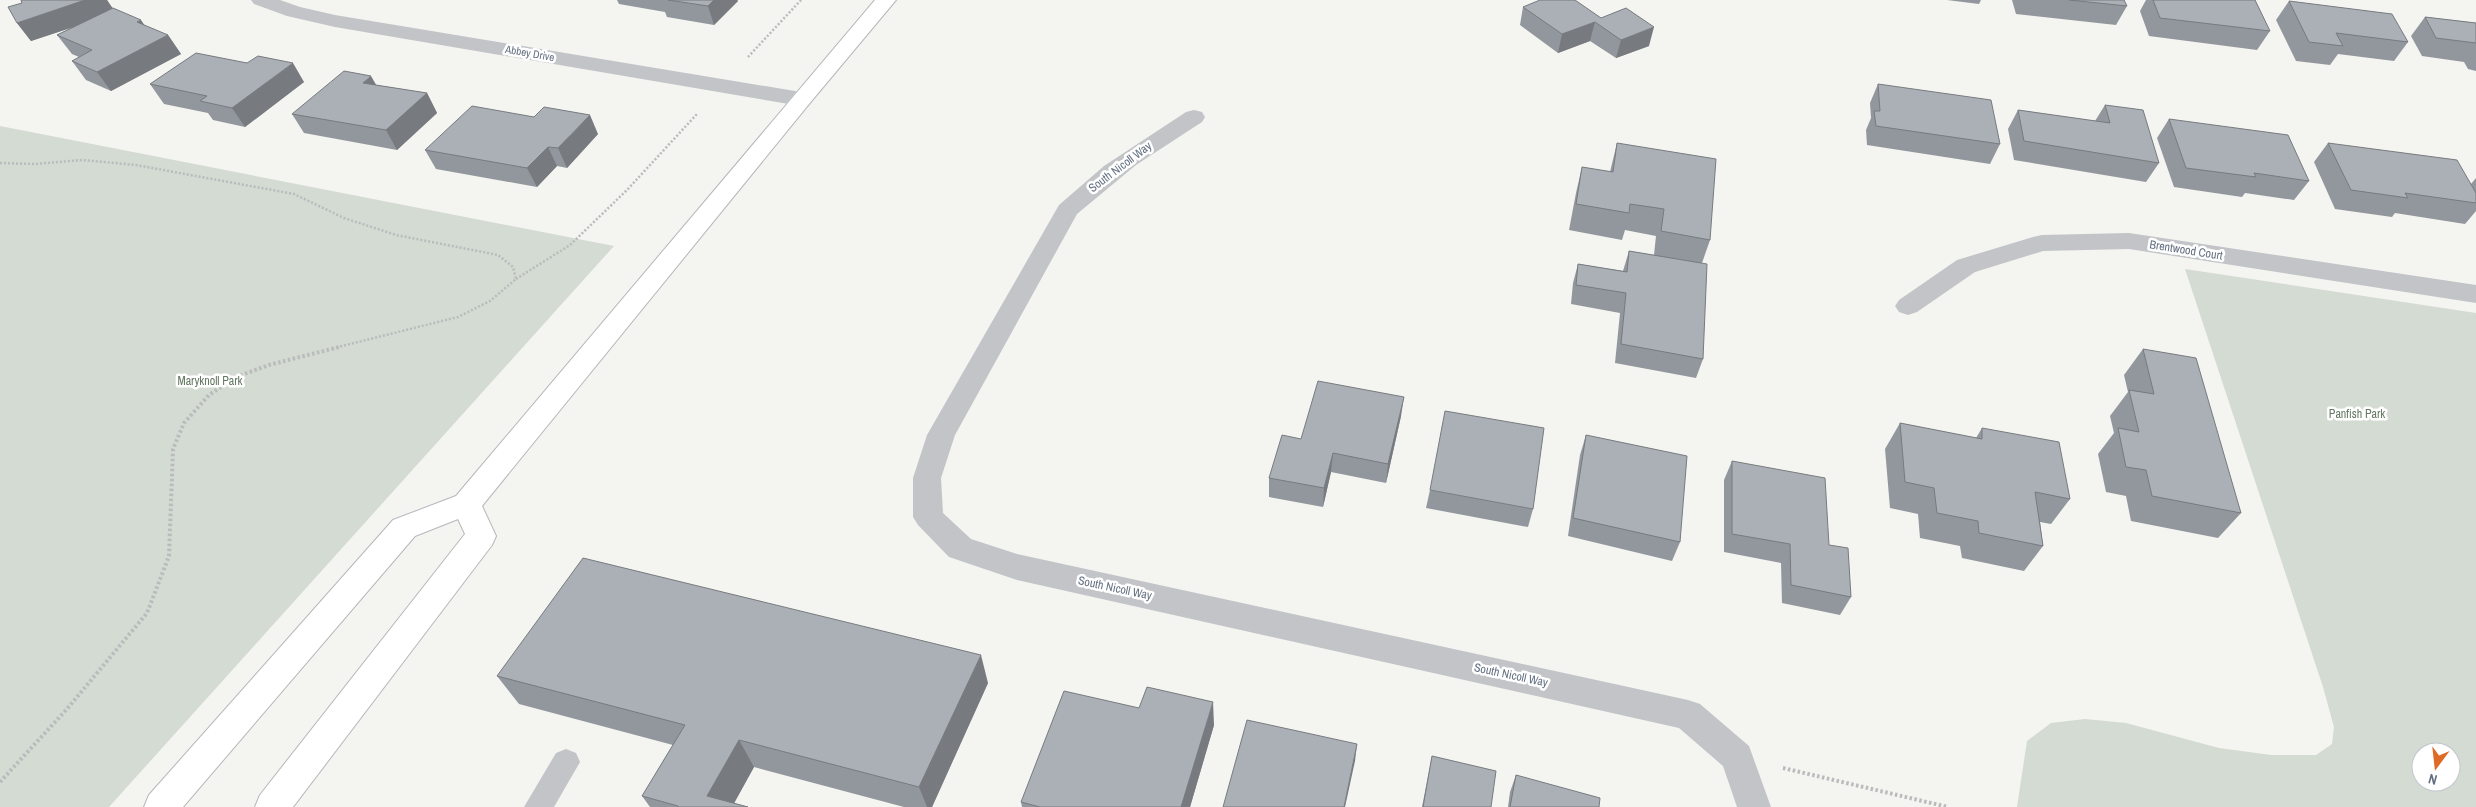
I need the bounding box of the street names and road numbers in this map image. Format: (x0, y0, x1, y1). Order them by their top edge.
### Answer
street label: Abbey Drive (503, 42, 556, 64)
street label: South Nicoll Way (1085, 138, 1155, 196)
street label: Brentwood Court (2148, 236, 2224, 264)
street label: South Nicoll Way (1077, 572, 1153, 604)
street label: South Nicoll Way (1473, 659, 1549, 691)

